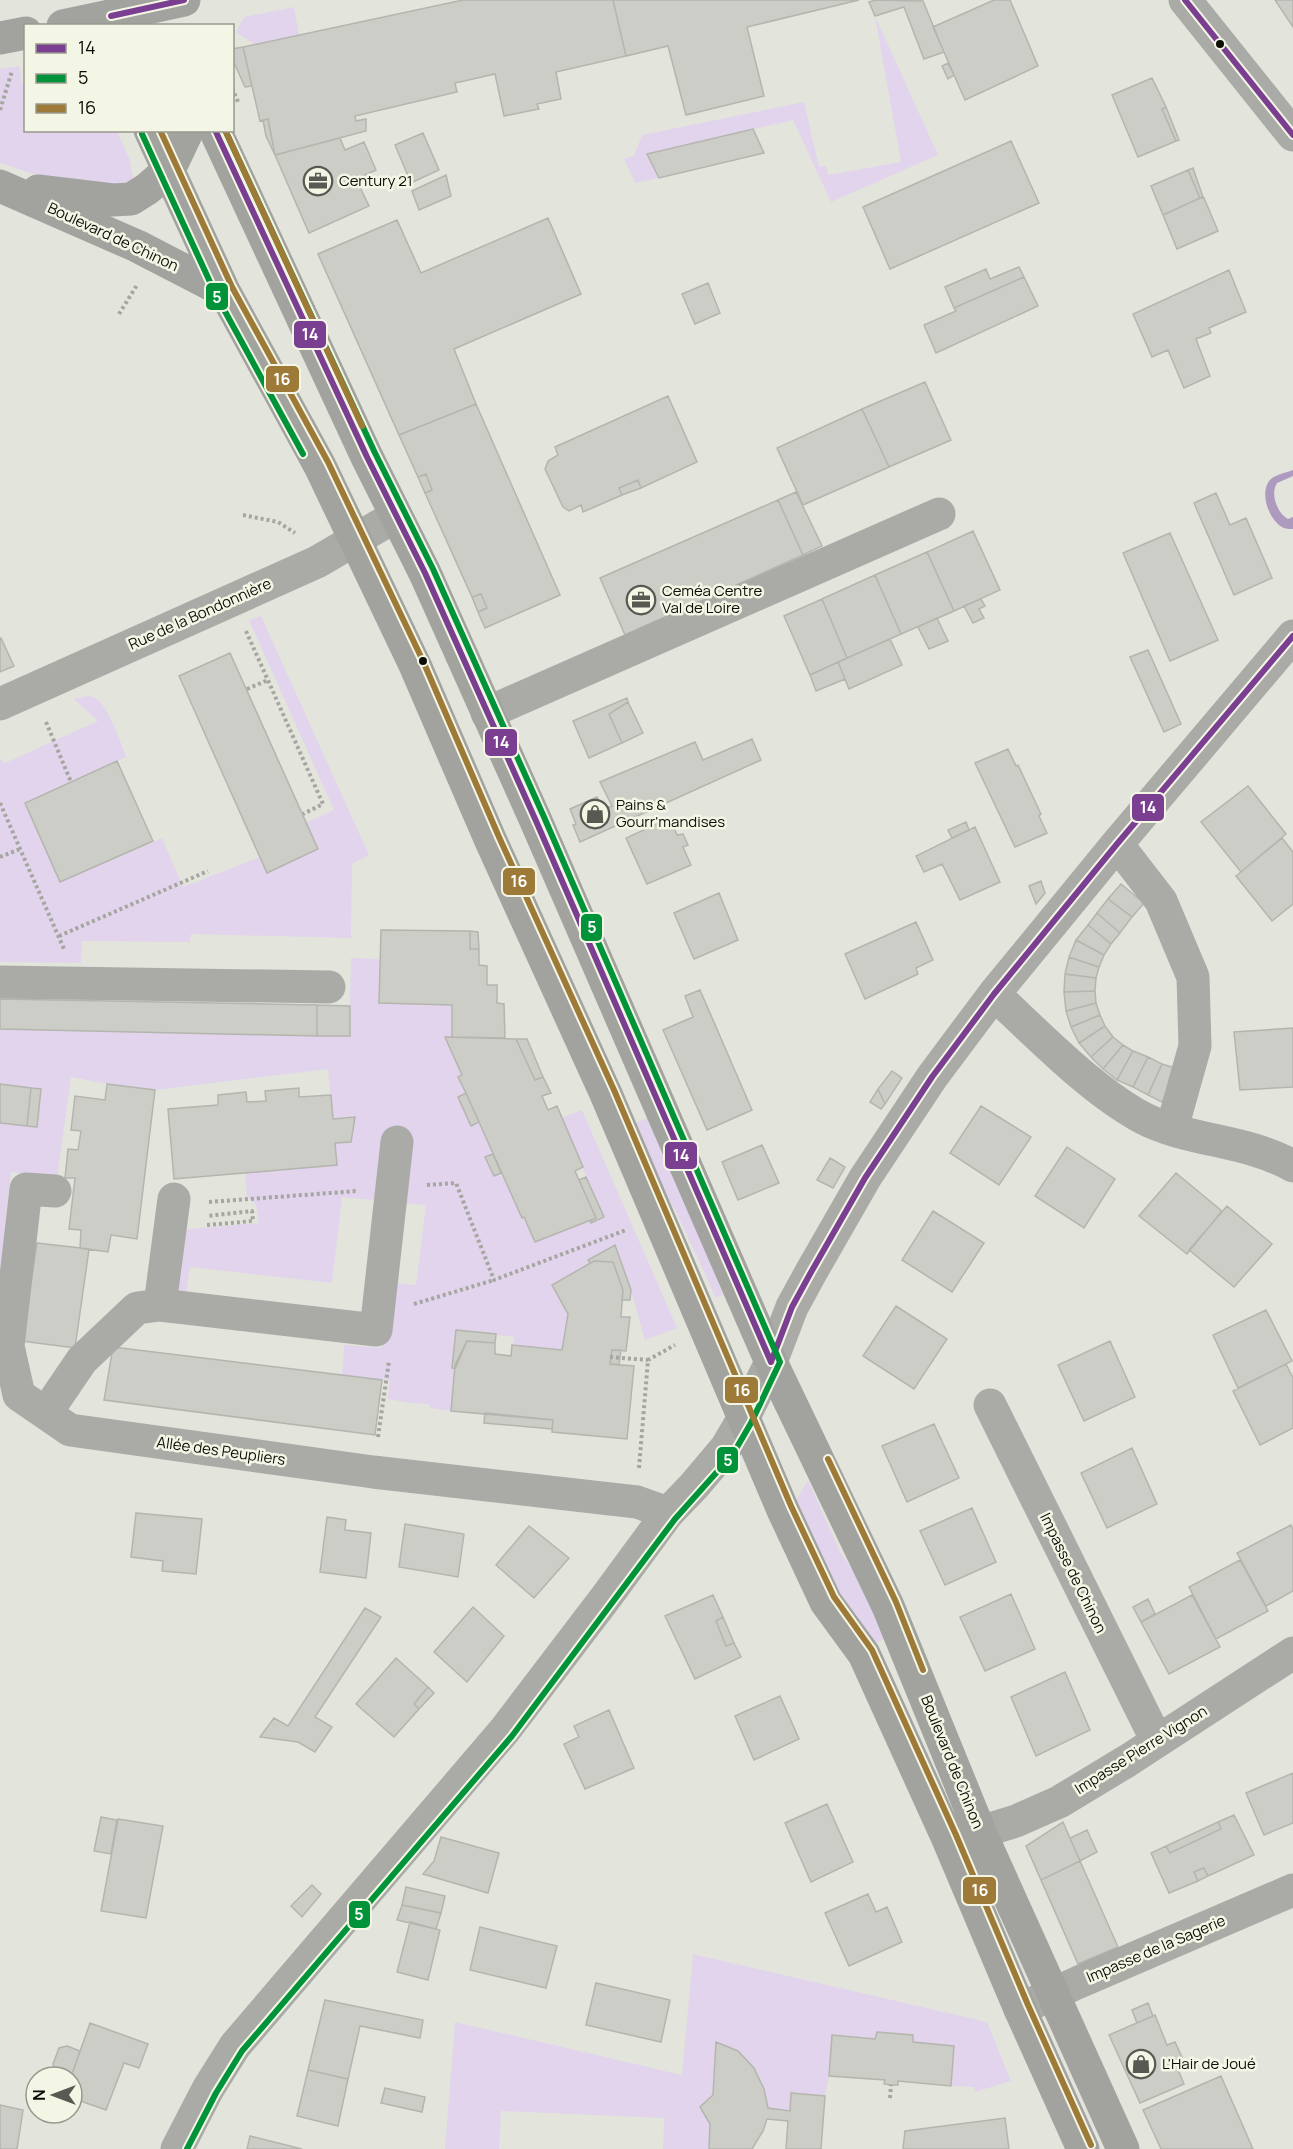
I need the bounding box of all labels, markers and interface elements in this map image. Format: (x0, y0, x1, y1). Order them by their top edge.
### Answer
legend (24, 24, 234, 132)
text: 14 (78, 35, 96, 59)
unlabelled marker (1214, 38, 1226, 50)
text: 5 (78, 65, 88, 89)
text: 16 (78, 95, 96, 119)
office icon: Century 21 (302, 165, 334, 197)
place label: Century 21 (339, 170, 413, 191)
street label: Boulevard de Chinon (44, 197, 182, 276)
line badge: 5 (205, 282, 229, 311)
text: 5 (212, 286, 222, 308)
line badge: 14 (293, 320, 327, 349)
text: 14 (302, 323, 318, 345)
line badge: 16 (265, 365, 300, 393)
text: 16 (274, 368, 291, 390)
street label: Rue de la Bondonnière (125, 572, 275, 655)
place label: Ceméa Centre Val de Loire (662, 580, 762, 618)
office icon: Ceméa Centre Val de Loire (625, 584, 657, 616)
unlabelled marker (417, 655, 429, 667)
line badge: 14 (484, 728, 518, 757)
text: 14 (493, 731, 509, 753)
line badge: 14 (1131, 793, 1165, 822)
place label: Pains & Gourr'mandises (616, 794, 725, 832)
text: 14 (1140, 796, 1156, 818)
shop icon: Pains & Gourr'mandises (579, 798, 611, 830)
line badge: 16 (502, 867, 536, 896)
text: 16 (511, 870, 528, 892)
line badge: 5 (580, 913, 603, 942)
text: 5 (587, 916, 597, 938)
line badge: 14 (664, 1141, 698, 1170)
text: 14 (673, 1144, 689, 1166)
line badge: 16 (724, 1376, 759, 1404)
text: 16 (734, 1379, 751, 1401)
street label: Allée des Peupliers (155, 1431, 287, 1470)
line badge: 5 (716, 1446, 739, 1474)
text: 5 (723, 1449, 733, 1471)
street label: Impasse de Chinon (1035, 1509, 1112, 1637)
street label: Boulevard de Chinon (916, 1692, 989, 1832)
street label: Impasse Pierre Vignon (1071, 1700, 1211, 1799)
line badge: 16 (962, 1876, 997, 1905)
text: 16 (972, 1879, 989, 1901)
line badge: 5 (348, 1900, 371, 1929)
text: 5 (354, 1903, 364, 1925)
street label: Impasse de la Sagerie (1083, 1910, 1229, 1987)
shop icon: L'Hair de Joué (1125, 2048, 1157, 2080)
place label: L'Hair de Joué (1162, 2053, 1256, 2074)
north arrow (24, 2065, 84, 2125)
text: N (28, 2089, 50, 2101)

